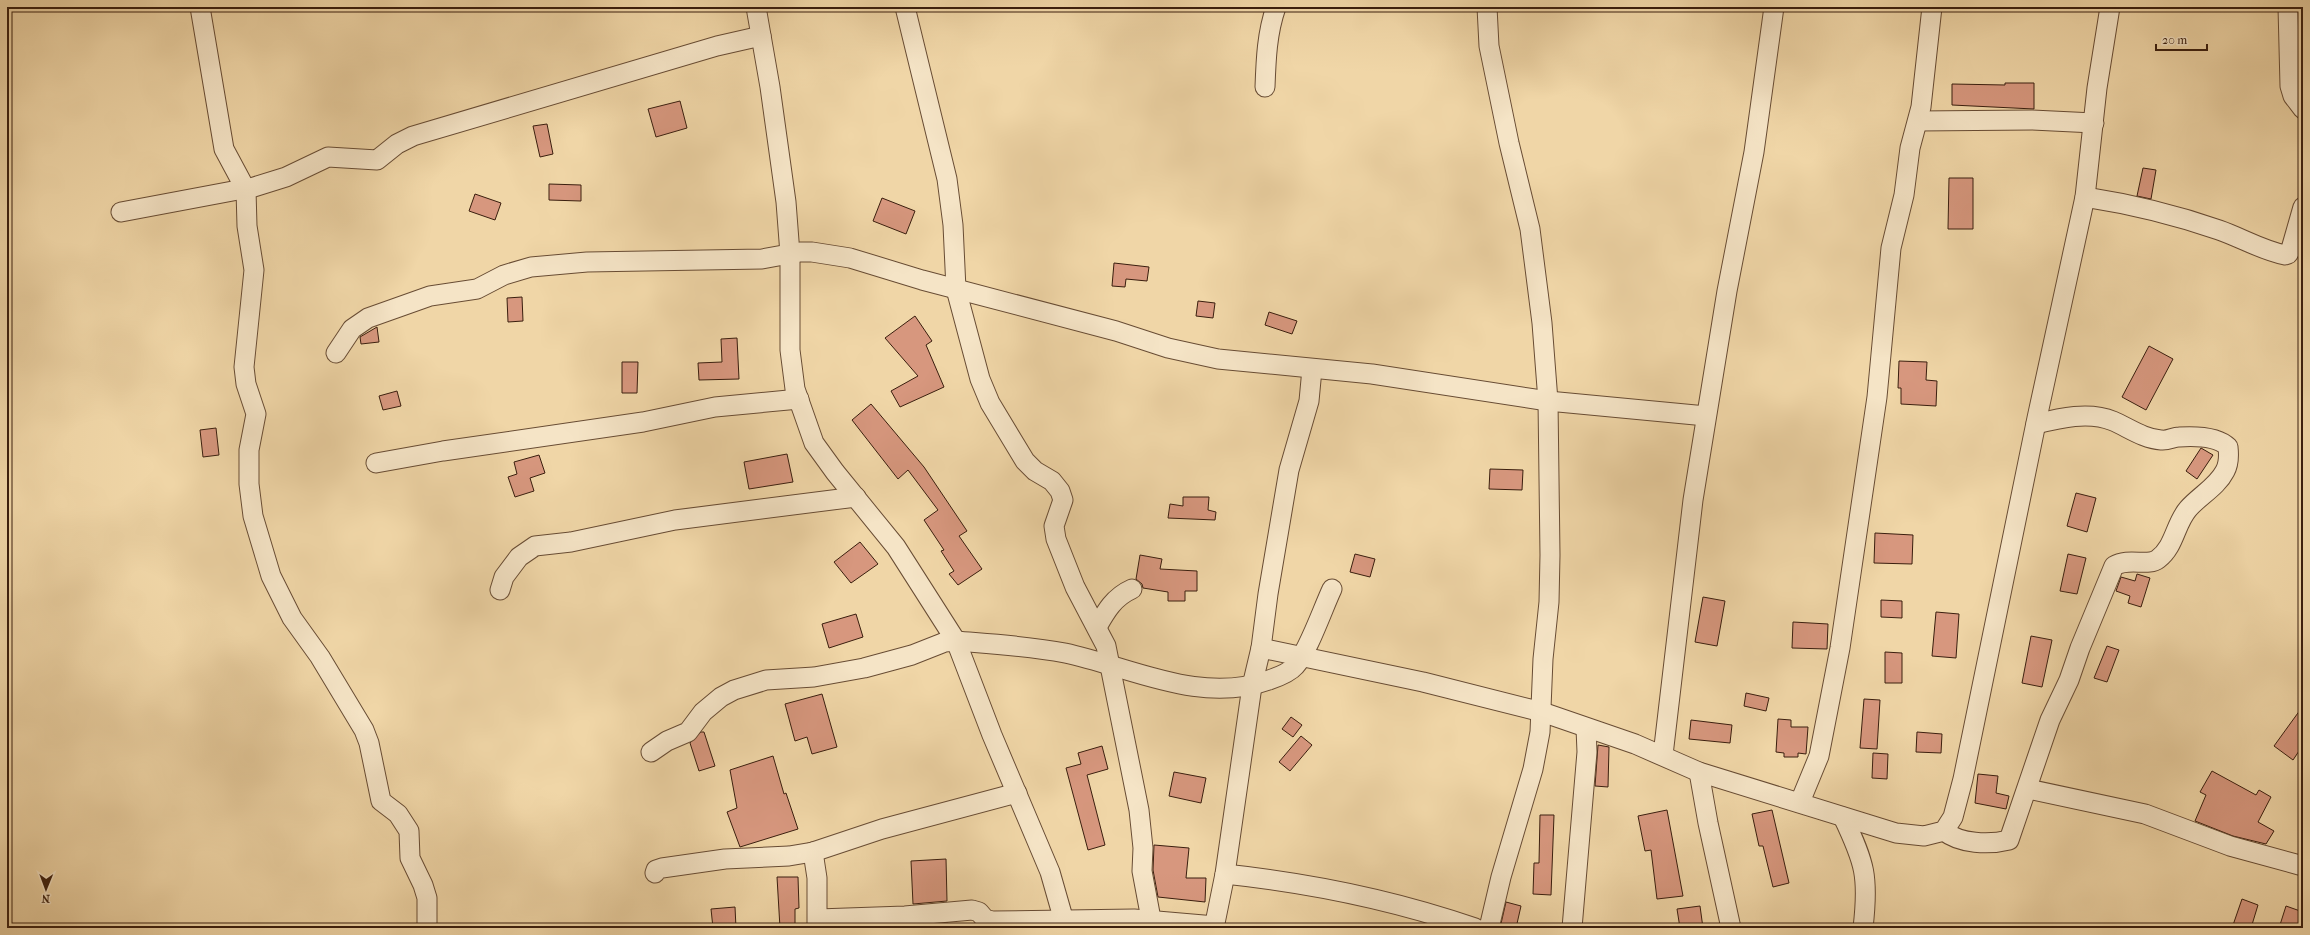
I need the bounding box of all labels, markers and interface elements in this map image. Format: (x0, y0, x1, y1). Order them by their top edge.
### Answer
scale bar (2156, 26, 2207, 52)
text: 20 m (2162, 33, 2187, 47)
north arrow (26, 869, 66, 909)
text: N (41, 892, 50, 905)

